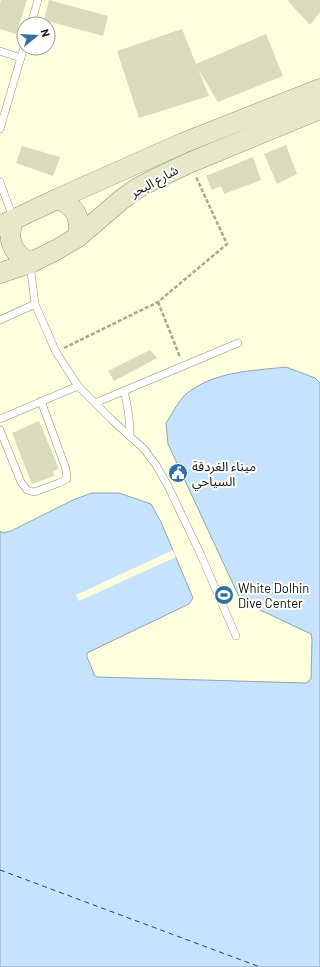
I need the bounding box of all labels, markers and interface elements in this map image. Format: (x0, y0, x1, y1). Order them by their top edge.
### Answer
north arrow (16, 16, 56, 56)
text: N (39, 27, 53, 38)
street label: شارع البحر (126, 161, 182, 204)
place label: ميناء الغردقة السياحي (192, 458, 256, 492)
public building icon: ميناء الغردقة السياحي (167, 462, 189, 484)
place label: White Dolhin Dive Center (238, 580, 309, 611)
sports icon: White Dolhin Dive Center (213, 584, 235, 606)

